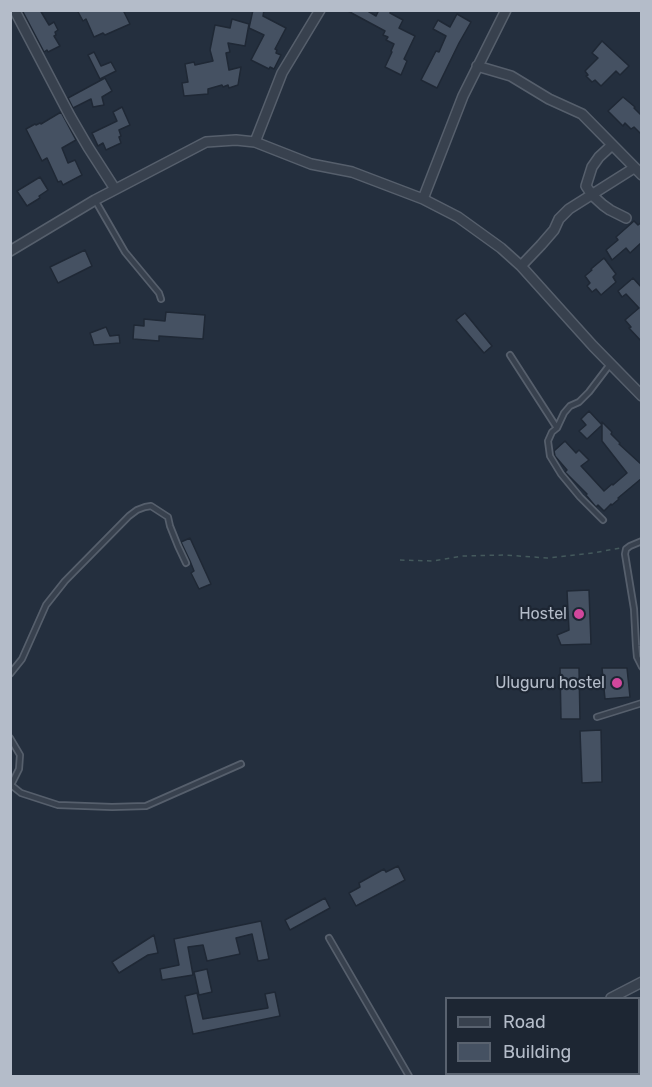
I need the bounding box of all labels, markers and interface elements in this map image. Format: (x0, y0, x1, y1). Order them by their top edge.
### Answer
place label: Hostel (519, 604, 567, 624)
marker: Hostel (572, 607, 586, 621)
place label: Uluguru hostel (495, 673, 605, 693)
marker: Uluguru hostel (610, 676, 624, 690)
legend (445, 997, 640, 1075)
text: Road (503, 1011, 546, 1033)
text: Building (503, 1041, 571, 1063)

